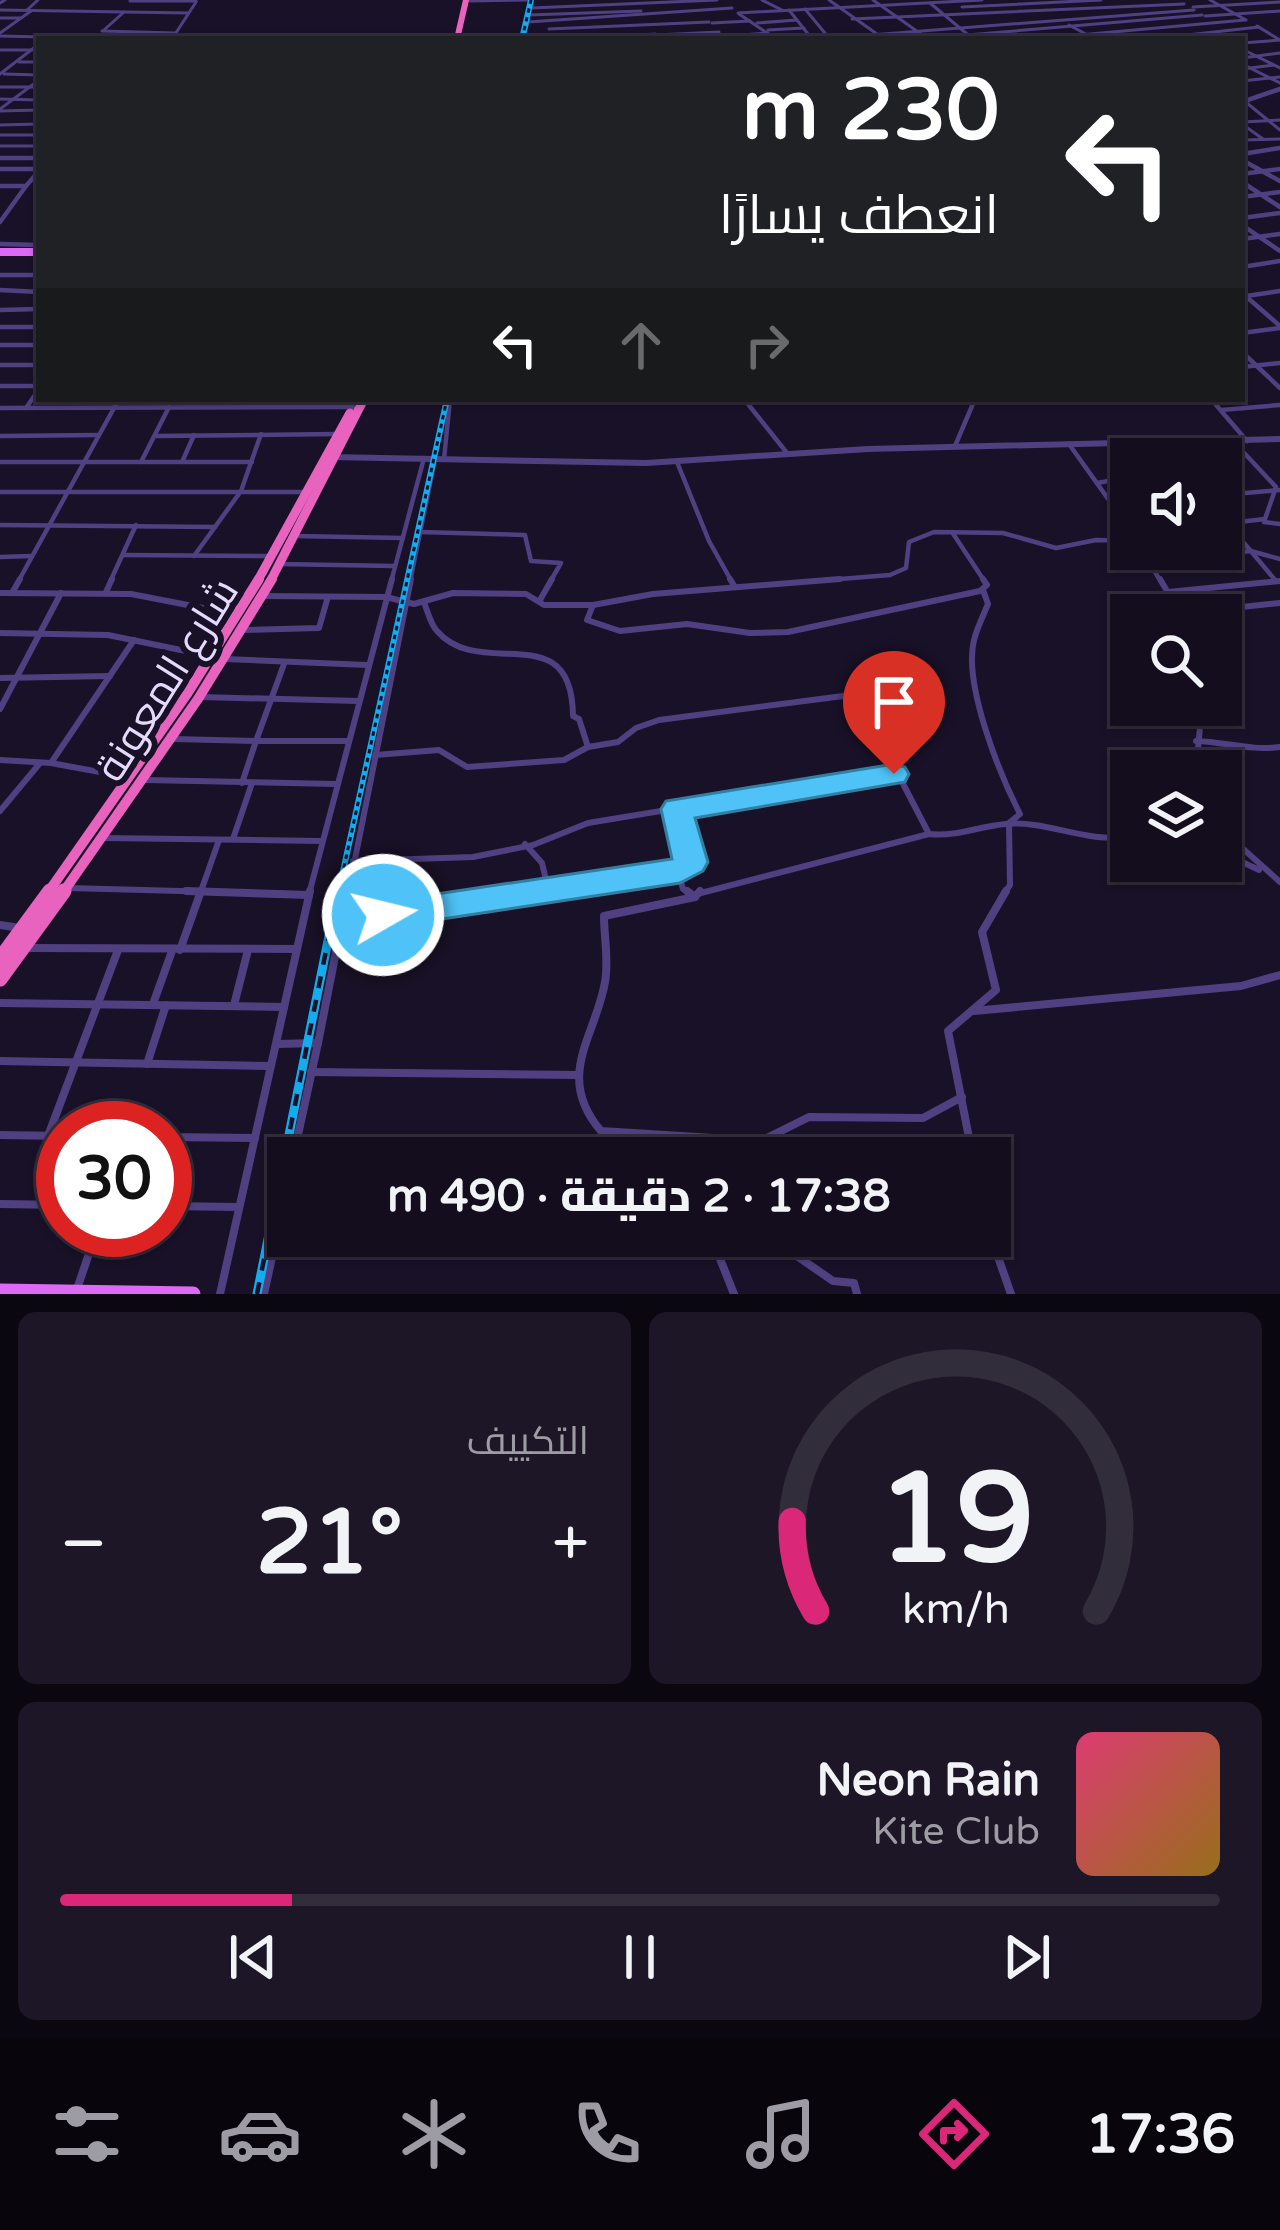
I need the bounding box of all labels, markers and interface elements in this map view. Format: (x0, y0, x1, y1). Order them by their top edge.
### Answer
text: 230 m (742, 61, 999, 162)
icon: left (1041, 84, 1197, 240)
text: انعطف يسارًا (719, 183, 999, 248)
icon: left (482, 312, 548, 378)
icon: ahead (608, 312, 674, 378)
icon: right (734, 312, 800, 378)
map controls (1110, 438, 1242, 882)
button: sound (1110, 438, 1242, 570)
street label: شارع المعونة (85, 569, 251, 791)
button: search (1110, 594, 1242, 726)
pin (843, 651, 945, 774)
icon: arrive (861, 669, 927, 735)
button: layers (1110, 750, 1242, 882)
position arrow (320, 852, 446, 978)
speed limit sign: 30 (36, 1101, 192, 1257)
text: 17:38 · 2 دقيقة · 490 m (387, 1170, 891, 1224)
text: التكييف (467, 1418, 589, 1465)
text: 19 (877, 1445, 1034, 1596)
text: 21° (256, 1489, 403, 1598)
text: − (60, 1504, 107, 1584)
text: + (552, 1504, 589, 1584)
text: km/h (902, 1584, 1009, 1635)
text: Neon Rain (817, 1754, 1040, 1808)
text: Kite Club (872, 1808, 1040, 1855)
icon: previous (220, 1924, 286, 1990)
icon: pause (607, 1924, 673, 1990)
icon: next (994, 1924, 1060, 1990)
icon: filters (45, 2092, 129, 2176)
icon: car (218, 2092, 302, 2176)
icon: climate (392, 2092, 476, 2176)
icon: phone (565, 2092, 649, 2176)
icon: music (739, 2092, 823, 2176)
icon: directions (912, 2092, 996, 2176)
text: 17:36 (1086, 2102, 1235, 2167)

